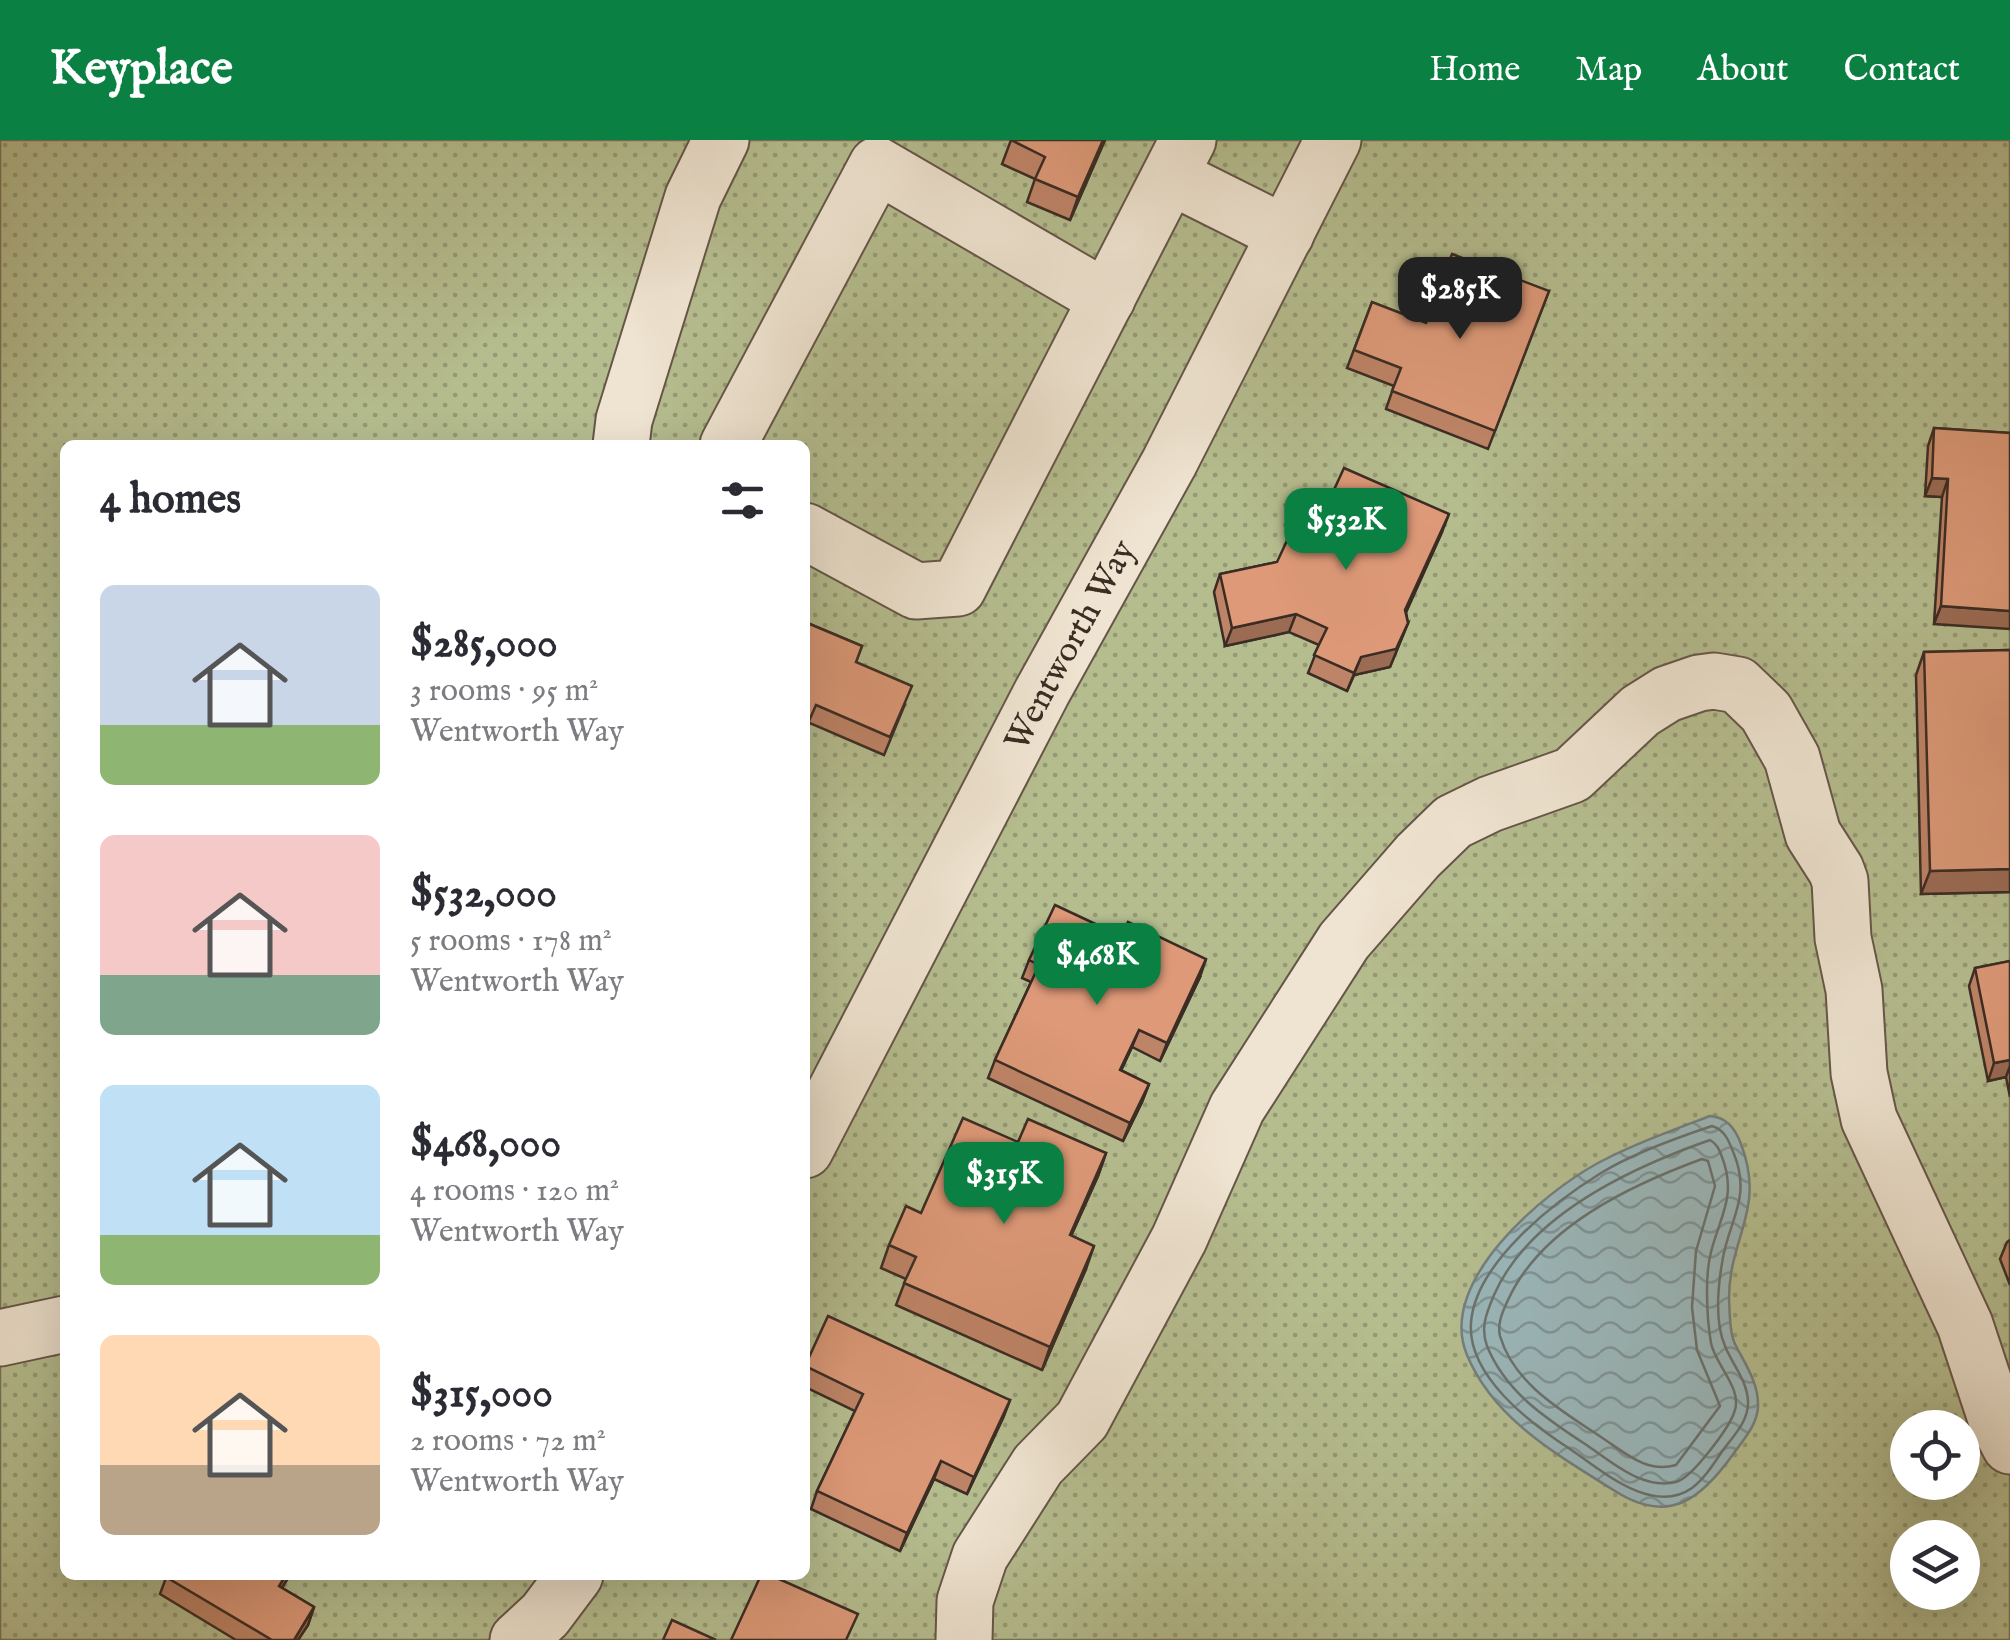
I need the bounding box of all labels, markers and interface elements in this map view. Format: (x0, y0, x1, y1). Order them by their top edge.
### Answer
text: Keyplace (50, 40, 233, 100)
text: Home (1429, 48, 1520, 93)
text: Map (1575, 48, 1642, 93)
text: About (1697, 48, 1789, 93)
text: Contact (1844, 48, 1960, 93)
pin: $285K (1390, 257, 1530, 342)
text: $285K (1420, 269, 1500, 310)
icon: filters (715, 473, 770, 528)
text: 4 homes (100, 474, 241, 527)
pin: $532K (1276, 488, 1416, 573)
text: $532K (1306, 500, 1386, 541)
street label: Wentworth Way (995, 532, 1147, 759)
text: $285,000 (410, 618, 558, 671)
icon: home (180, 625, 300, 745)
text: 3 rooms · 95 m² (410, 671, 598, 712)
text: Wentworth Way (410, 712, 624, 753)
text: $532,000 (410, 868, 557, 921)
icon: home (180, 875, 300, 995)
text: 5 rooms · 178 m² (410, 921, 612, 962)
pin: $468K (1027, 923, 1167, 1008)
text: $468K (1056, 935, 1138, 976)
text: Wentworth Way (410, 962, 624, 1003)
text: $468,000 (410, 1118, 561, 1171)
icon: home (180, 1125, 300, 1245)
pin: $315K (934, 1142, 1074, 1227)
text: $315K (966, 1154, 1042, 1195)
text: 4 rooms · 120 m² (410, 1171, 619, 1212)
text: Wentworth Way (410, 1212, 624, 1253)
text: $315,000 (410, 1368, 553, 1421)
icon: home (180, 1375, 300, 1495)
map controls (1890, 1410, 1980, 1610)
button: locate (1890, 1410, 1980, 1500)
text: 2 rooms · 72 m² (410, 1421, 606, 1462)
text: Wentworth Way (410, 1462, 624, 1503)
button: layers (1890, 1520, 1980, 1610)

